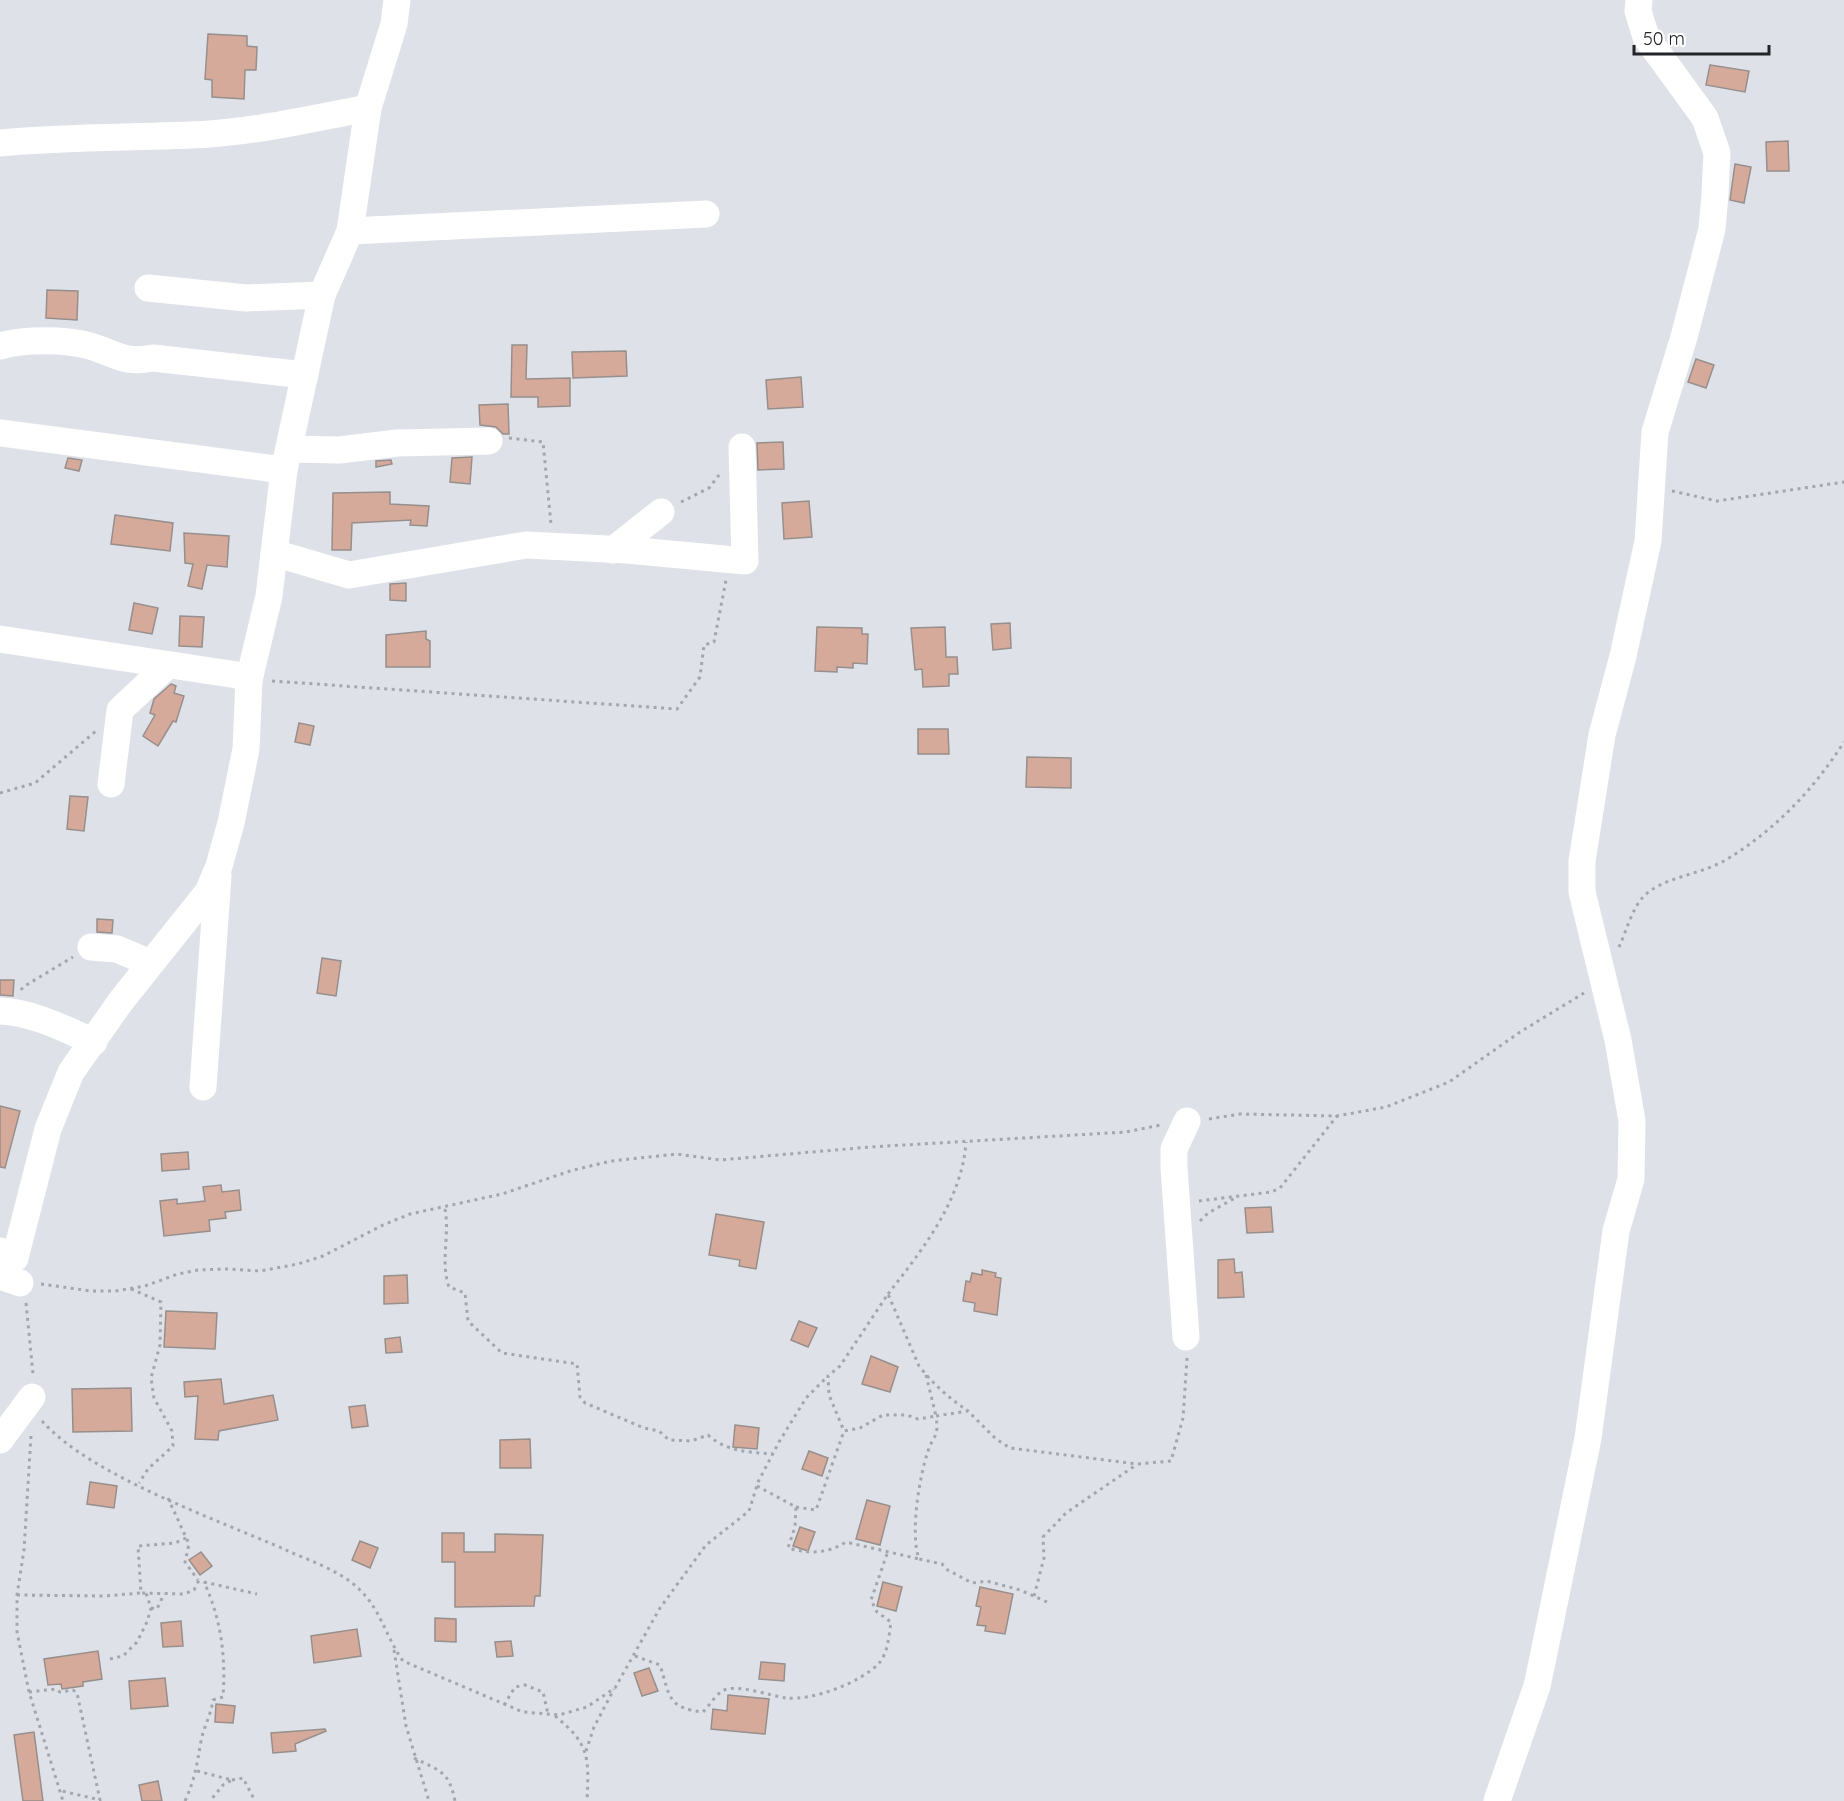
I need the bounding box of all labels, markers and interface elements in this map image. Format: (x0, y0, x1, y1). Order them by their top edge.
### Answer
scale bar (1634, 18, 1769, 56)
text: 50 m (1643, 27, 1685, 50)

